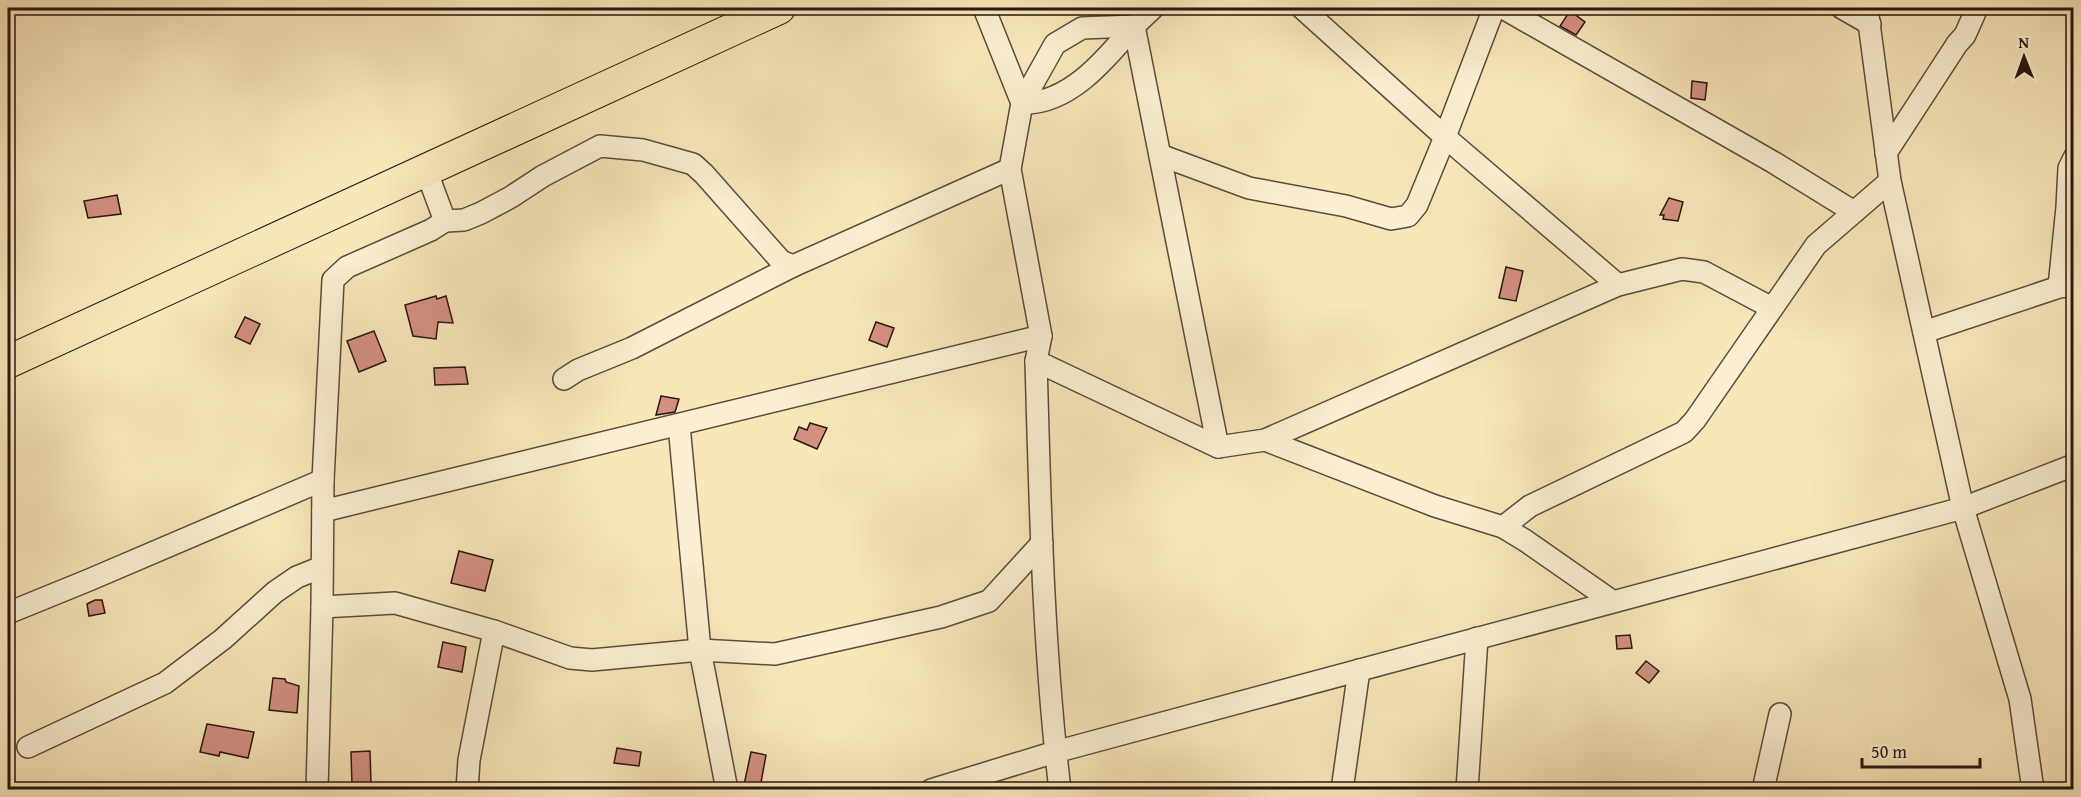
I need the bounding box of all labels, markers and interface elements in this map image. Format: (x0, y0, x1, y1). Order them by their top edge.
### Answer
north arrow (1994, 27, 2054, 87)
text: N (2018, 30, 2030, 54)
scale bar (1862, 731, 1980, 769)
text: 50 m (1871, 738, 1907, 765)

